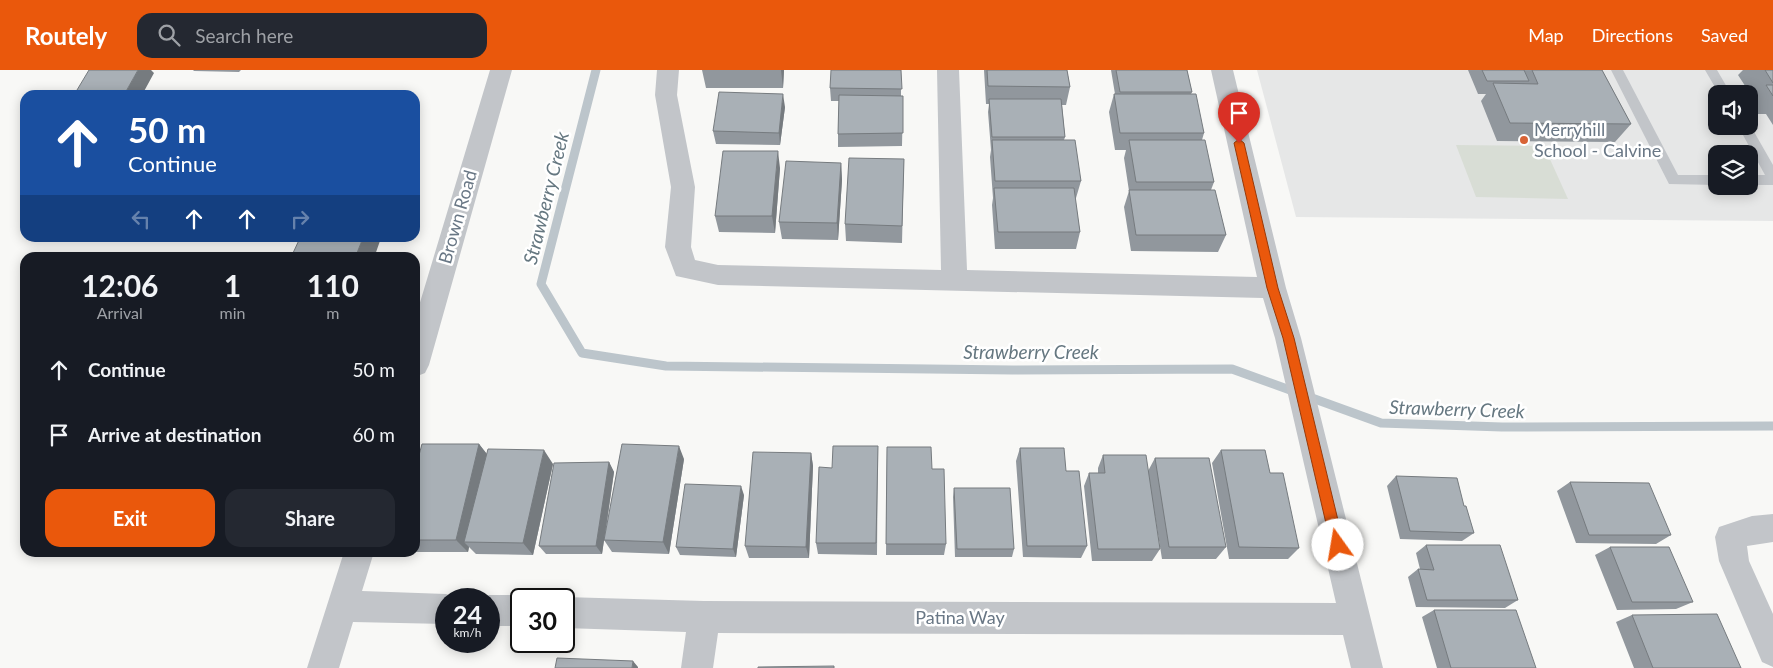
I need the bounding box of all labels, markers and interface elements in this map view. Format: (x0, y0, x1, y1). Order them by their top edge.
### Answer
search box (137, 13, 487, 58)
text: Routely (25, 21, 107, 50)
icon: search (155, 21, 183, 49)
text: Search here (195, 24, 293, 47)
text: Map (1528, 24, 1564, 46)
text: Directions (1592, 24, 1673, 46)
text: Saved (1701, 24, 1748, 46)
map controls (1708, 85, 1758, 195)
button: sound (1708, 85, 1758, 135)
pin (1218, 92, 1260, 143)
icon: arrive (1225, 99, 1253, 127)
text: 50 m (128, 108, 206, 150)
icon: ahead (45, 110, 110, 175)
place label: Merryhill School - Calvine (1534, 118, 1661, 161)
water label: Strawberry Creek (518, 128, 573, 267)
marker: Merryhill School - Calvine (1518, 134, 1530, 146)
button: layers (1708, 145, 1758, 195)
text: Continue (128, 150, 217, 177)
street label: Brown Road (433, 167, 481, 266)
icon: left (127, 205, 155, 233)
icon: ahead (180, 205, 208, 233)
icon: ahead (233, 205, 261, 233)
icon: right (286, 205, 314, 233)
text: 12:06 (81, 267, 158, 303)
text: 1 (224, 267, 241, 303)
text: 110 (307, 267, 359, 303)
text: Arrival (97, 303, 143, 322)
text: min (220, 303, 246, 322)
text: m (326, 303, 339, 322)
water label: Strawberry Creek (963, 340, 1100, 363)
icon: ahead (45, 356, 73, 384)
text: Continue (88, 358, 166, 381)
text: 50 m (352, 358, 395, 381)
water label: Strawberry Creek (1389, 395, 1526, 422)
icon: arrive (45, 421, 73, 449)
text: Arrive at destination (88, 423, 261, 446)
text: 60 m (352, 423, 395, 446)
button: Exit (45, 489, 215, 547)
button: Share (225, 489, 395, 547)
position arrow (1311, 518, 1363, 570)
speed limit sign: 30 (510, 588, 575, 653)
text: 24 (453, 599, 482, 629)
street label: Patina Way (915, 606, 1005, 628)
text: km/h (453, 625, 482, 640)

